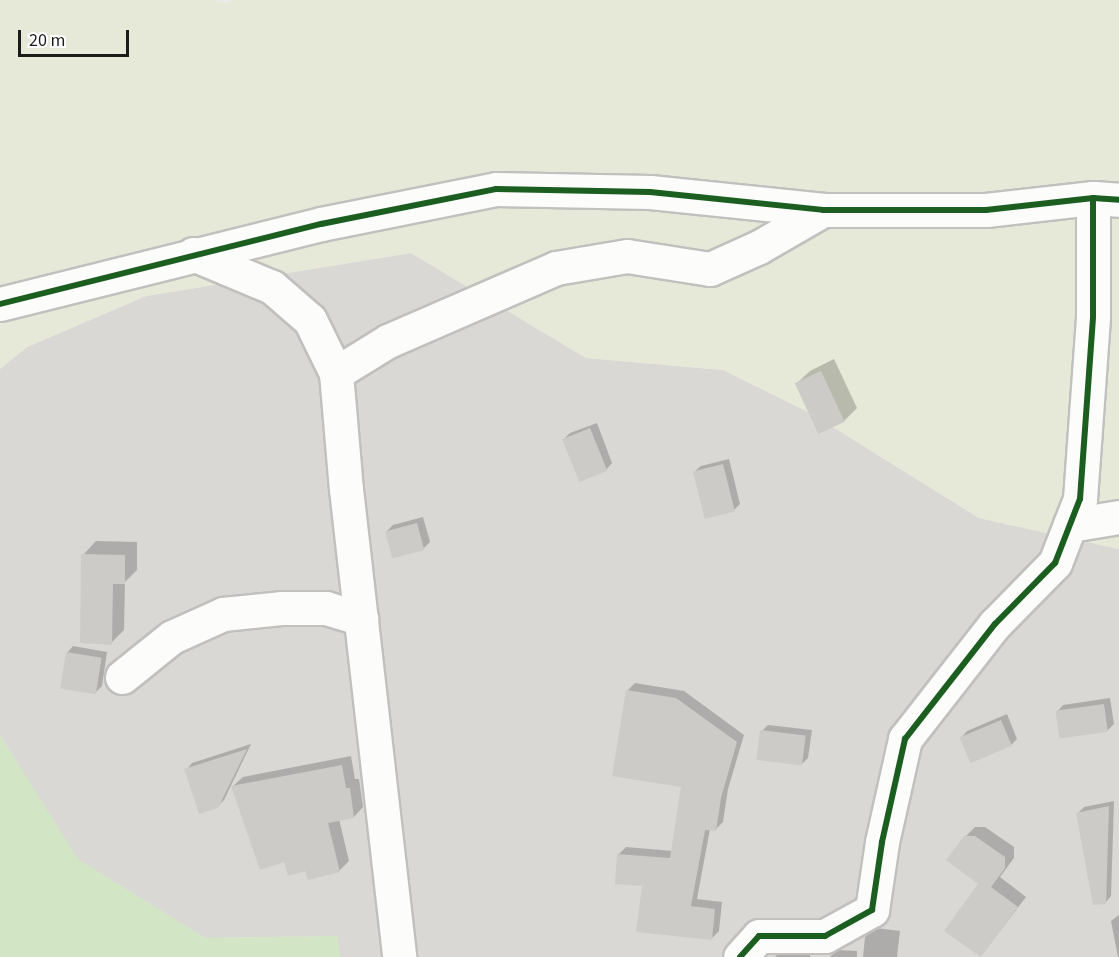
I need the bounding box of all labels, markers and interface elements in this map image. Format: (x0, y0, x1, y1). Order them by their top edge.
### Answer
scale bar (21, 18, 132, 56)
text: 20 m (29, 28, 65, 53)

